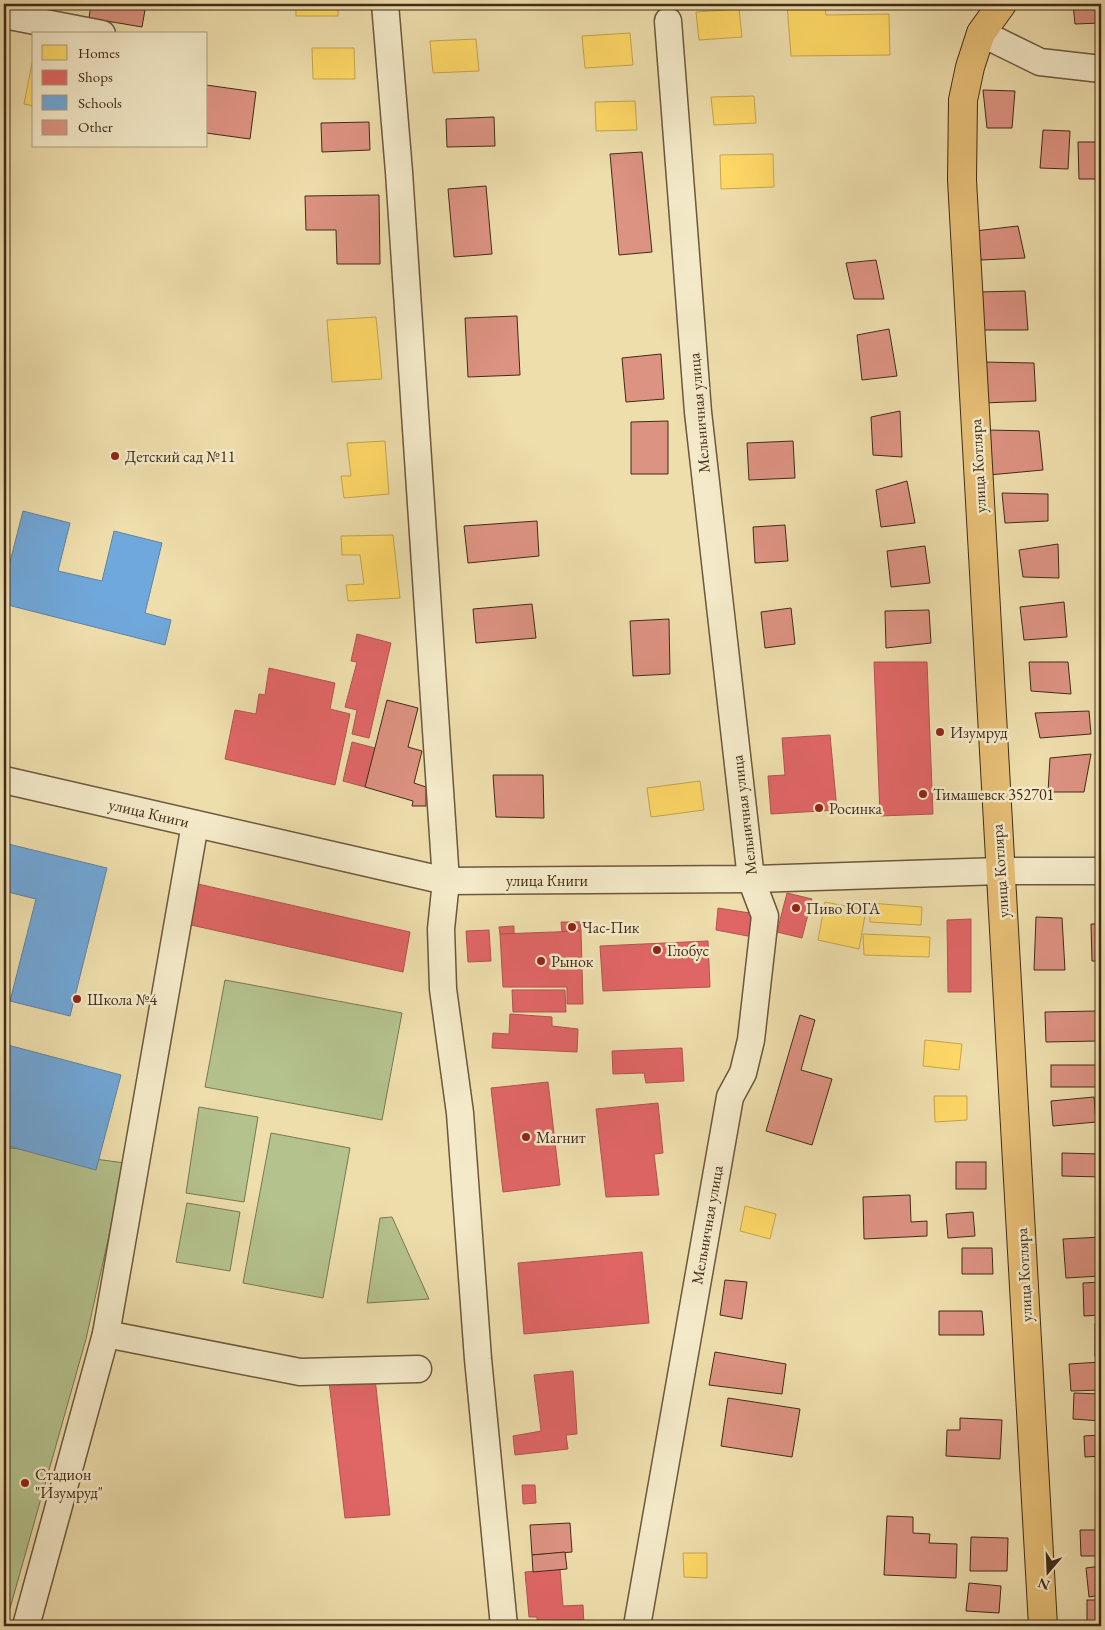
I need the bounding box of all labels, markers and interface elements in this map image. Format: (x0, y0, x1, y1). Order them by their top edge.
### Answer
legend (32, 32, 208, 148)
text: Homes (78, 43, 120, 62)
text: Shops (78, 67, 113, 86)
text: Schools (78, 93, 122, 112)
text: Other (78, 117, 113, 136)
street label: Мельничная улица (683, 351, 715, 474)
street label: улица Котляра (965, 418, 991, 514)
place label: Детский сад №11 (125, 446, 235, 467)
marker: Детский сад №11 (109, 450, 121, 462)
place label: Изумруд (950, 722, 1008, 743)
marker: Изумруд (934, 726, 946, 738)
street label: Мельничная улица (726, 753, 762, 876)
place label: Тимашевск 352701 (933, 784, 1054, 805)
marker: Тимашевск 352701 (917, 788, 929, 800)
street label: улица Книги (107, 794, 192, 833)
place label: Росинка (829, 798, 882, 819)
marker: Росинка (813, 802, 825, 814)
street label: улица Котляра (986, 823, 1014, 919)
street label: улица Книги (506, 870, 589, 891)
place label: Пиво ЮГА (806, 898, 881, 919)
marker: Пиво ЮГА (790, 902, 802, 914)
place label: Час-Пик (582, 917, 640, 938)
marker: Час-Пик (566, 921, 578, 933)
place label: Глобус (667, 940, 709, 961)
marker: Глобус (651, 944, 663, 956)
place label: Рынок (551, 951, 594, 972)
marker: Рынок (535, 955, 547, 967)
place label: Школа №4 (87, 989, 158, 1010)
marker: Школа №4 (71, 993, 83, 1005)
place label: Магнит (536, 1127, 586, 1148)
marker: Магнит (520, 1131, 532, 1143)
street label: Мельничная улица (686, 1163, 728, 1286)
street label: улица Котляра (1011, 1227, 1037, 1323)
place label: Стадион "Изумруд" (35, 1464, 103, 1503)
marker: Стадион "Изумруд" (19, 1477, 31, 1489)
north arrow (1022, 1548, 1072, 1598)
text: N (1035, 1574, 1052, 1595)

